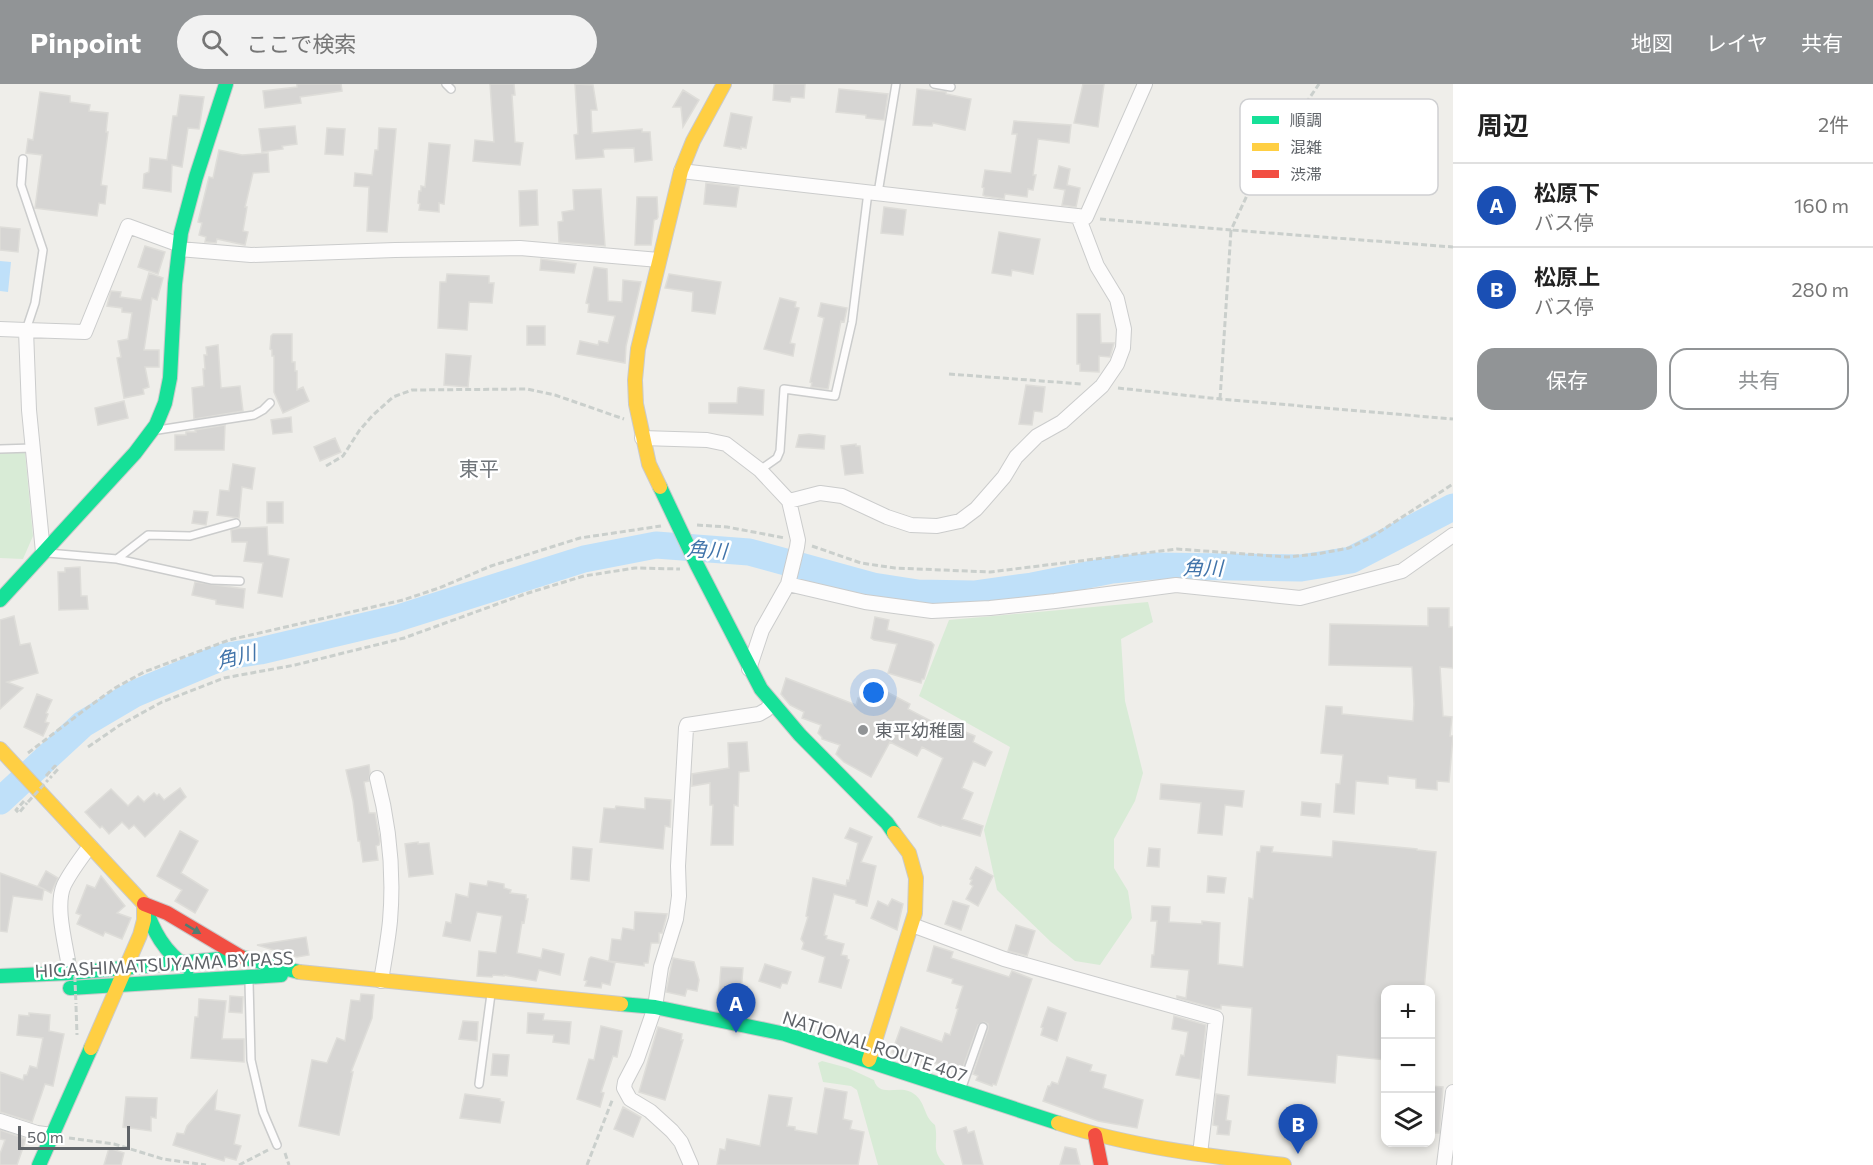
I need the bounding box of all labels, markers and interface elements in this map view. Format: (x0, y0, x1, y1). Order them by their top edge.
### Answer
search box (177, 15, 597, 69)
text: Pinpoint (30, 25, 141, 59)
icon: search (198, 26, 231, 59)
text: ここで検索 (246, 30, 356, 57)
text: 地図 (1631, 30, 1673, 55)
text: レイヤ (1706, 30, 1768, 55)
text: 共有 (1801, 30, 1843, 55)
legend (1240, 99, 1438, 195)
text: 周辺 (1477, 109, 1529, 140)
text: 順調 (1290, 110, 1322, 129)
text: 2件 (1818, 112, 1849, 136)
text: 混雑 (1290, 137, 1322, 156)
text: 渋滞 (1290, 164, 1322, 183)
text: 松原下 (1534, 179, 1600, 206)
text: A (1489, 193, 1504, 217)
text: 160 m (1794, 193, 1849, 217)
text: バス停 (1534, 210, 1594, 234)
text: 松原上 (1534, 263, 1600, 290)
text: B (1490, 277, 1503, 301)
text: 280 m (1791, 277, 1849, 301)
text: バス停 (1534, 294, 1594, 318)
button: 保存 (1477, 348, 1657, 410)
button: 共有 (1669, 348, 1849, 410)
district label: 東平 (459, 456, 499, 480)
water label: 角川 (686, 536, 730, 563)
water label: 角川 (1183, 555, 1225, 579)
water label: 角川 (214, 639, 260, 672)
your location (859, 678, 888, 707)
place label: 東平幼稚園 (875, 719, 965, 741)
marker: 東平幼稚園 (856, 723, 870, 737)
one-way arrow (185, 923, 201, 934)
street label: HIGASHIMATSUYAMA BYPASS (34, 946, 294, 982)
pin: A (716, 984, 756, 1033)
map controls (1381, 985, 1435, 1147)
button: + (1381, 985, 1435, 1039)
street label: NATIONAL ROUTE 407 (780, 1006, 970, 1086)
button: − (1381, 1039, 1435, 1093)
button: layers (1381, 1093, 1435, 1147)
pin: B (1278, 1104, 1318, 1154)
scale bar (18, 1123, 130, 1150)
text: 50 m (27, 1127, 64, 1146)

